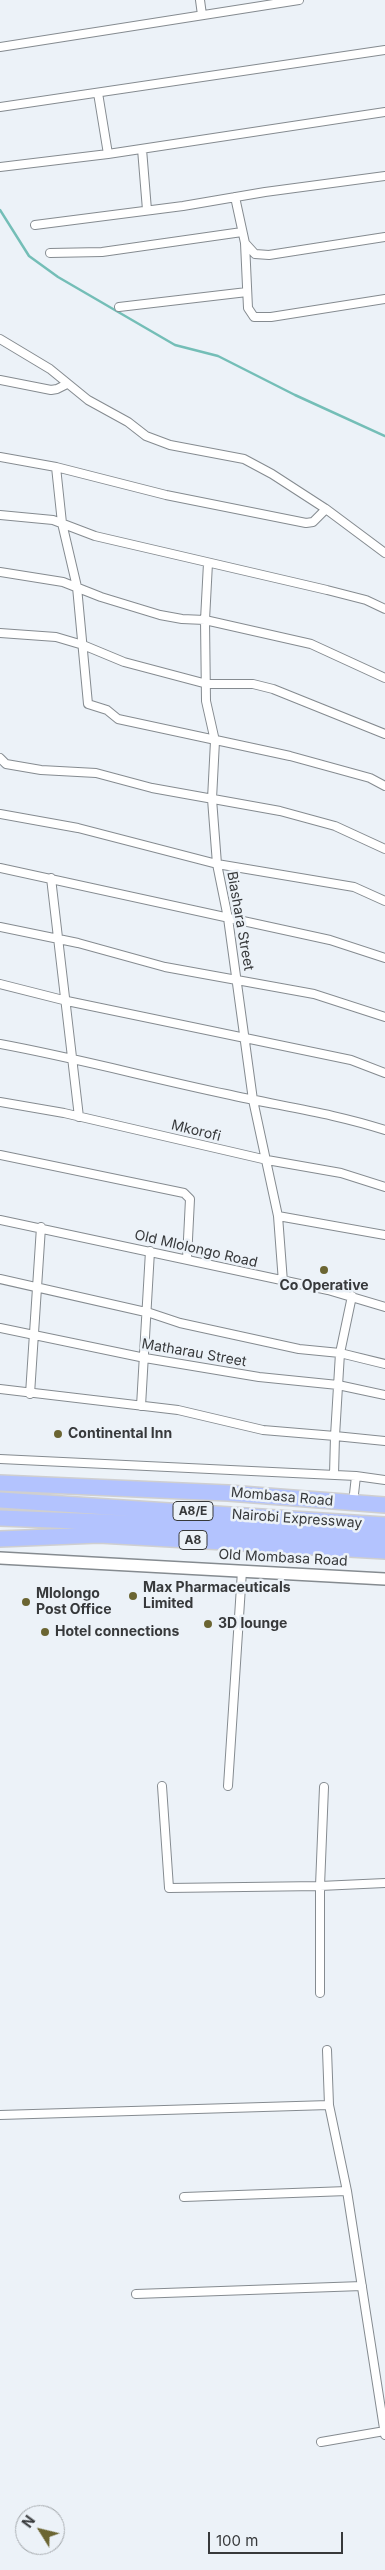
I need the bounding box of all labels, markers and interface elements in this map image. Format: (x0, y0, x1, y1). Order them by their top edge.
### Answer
street label: Biashara Street (223, 870, 257, 972)
street label: Mkorofi (170, 1117, 222, 1145)
street label: Old Mlolongo Road (133, 1227, 259, 1271)
marker: Co Operative (318, 1264, 330, 1276)
place label: Co Operative (279, 1278, 369, 1294)
street label: Matharau Street (140, 1336, 248, 1370)
place label: Continental Inn (68, 1426, 172, 1442)
marker: Continental Inn (52, 1428, 64, 1440)
street label: Mombasa Road (230, 1484, 334, 1510)
road number: A8/E (173, 1502, 213, 1520)
street label: Nairobi Expressway (231, 1506, 363, 1532)
road number: A8 (179, 1530, 207, 1550)
street label: Old Mombasa Road (218, 1546, 348, 1570)
place label: Max Pharmaceuticals Limited (143, 1580, 291, 1612)
place label: Mlolongo Post Office (36, 1586, 112, 1618)
marker: Max Pharmaceuticals Limited (127, 1590, 139, 1602)
marker: Mlolongo Post Office (20, 1596, 32, 1608)
place label: 3D lounge (218, 1616, 287, 1632)
marker: 3D lounge (202, 1618, 214, 1630)
place label: Hotel connections (55, 1624, 179, 1640)
marker: Hotel connections (39, 1626, 51, 1638)
north arrow (15, 2505, 65, 2555)
text: N (18, 2512, 38, 2531)
scale bar (210, 2522, 345, 2554)
text: 100 m (216, 2531, 258, 2550)

